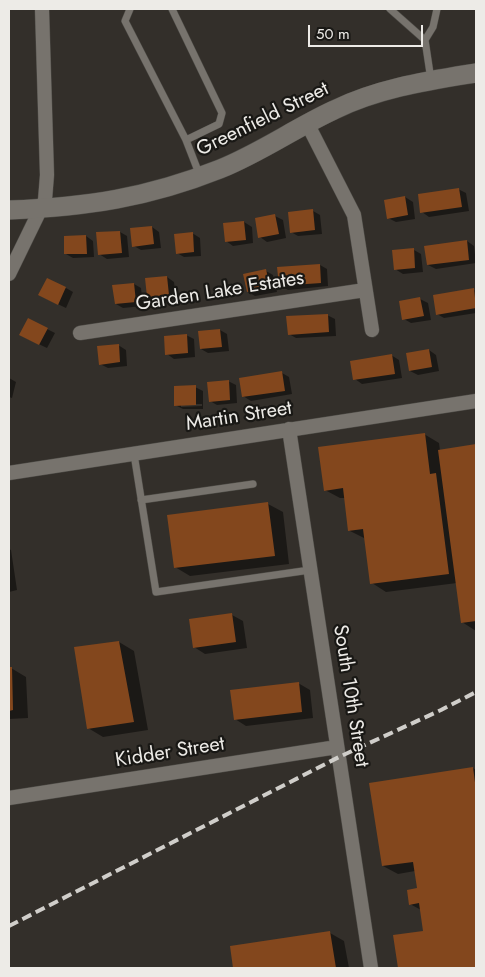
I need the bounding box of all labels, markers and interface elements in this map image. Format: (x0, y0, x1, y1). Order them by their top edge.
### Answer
scale bar (310, 15, 425, 47)
text: 50 m (316, 23, 350, 45)
street label: Greenfield Street (193, 78, 333, 162)
street label: Garden Lake Estates (134, 267, 306, 317)
street label: Martin Street (184, 397, 294, 437)
street label: South 10th Street (327, 623, 373, 769)
street label: Kidder Street (114, 733, 226, 773)

